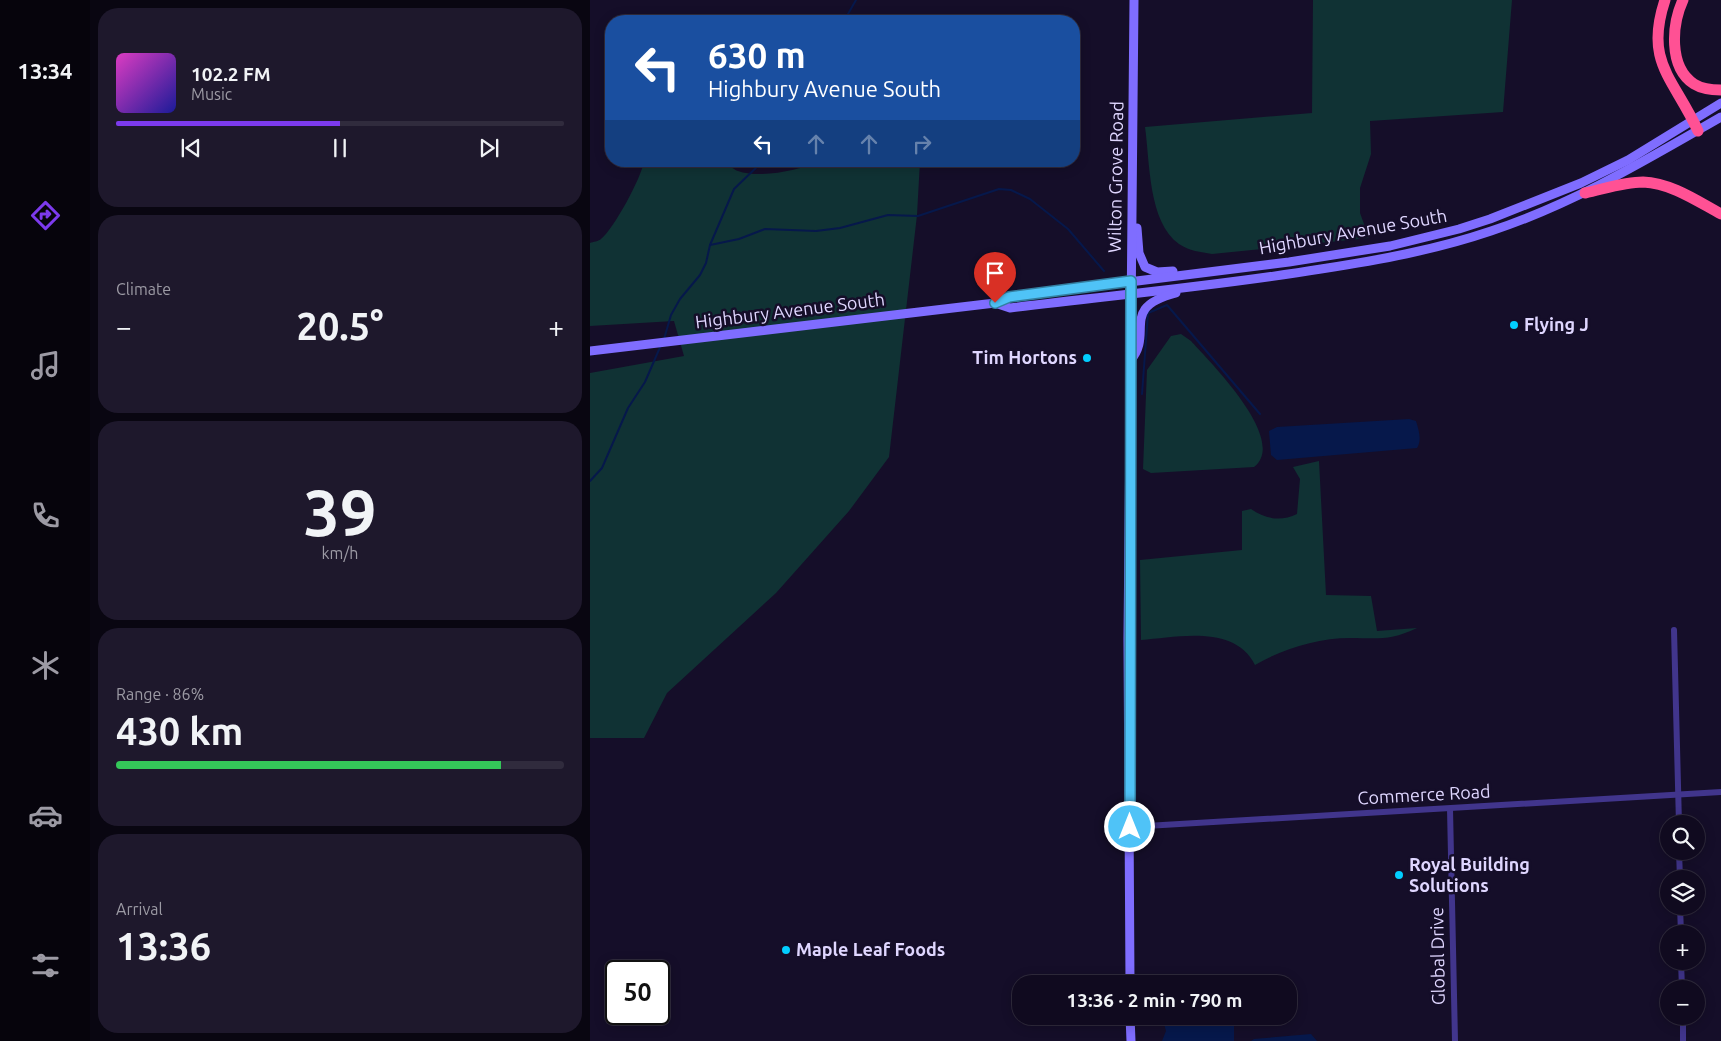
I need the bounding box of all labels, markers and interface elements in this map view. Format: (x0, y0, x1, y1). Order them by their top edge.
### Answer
icon: left (625, 35, 690, 100)
text: 630 m (708, 35, 806, 75)
text: 13:34 (17, 58, 73, 83)
text: 102.2 FM (191, 63, 271, 85)
text: Highbury Avenue South (708, 76, 941, 101)
text: Music (191, 85, 232, 103)
street label: Wilton Grove Road (1104, 101, 1126, 253)
icon: left (749, 130, 777, 158)
icon: ahead (802, 130, 830, 158)
icon: ahead (855, 130, 883, 158)
icon: right (908, 130, 936, 158)
icon: previous (177, 134, 205, 162)
icon: pause (326, 134, 354, 162)
icon: next (475, 134, 503, 162)
icon: directions (28, 198, 63, 233)
street label: Highbury Avenue South (1257, 205, 1448, 257)
pin (974, 252, 1016, 303)
icon: arrive (981, 259, 1009, 287)
text: Climate (116, 280, 171, 298)
street label: Highbury Avenue South (694, 288, 886, 332)
text: 20.5° (296, 305, 384, 347)
text: − (116, 311, 132, 342)
text: + (548, 311, 564, 342)
place label: Flying J (1524, 314, 1589, 334)
marker: Flying J (1508, 319, 1520, 331)
place label: Tim Hortons (972, 347, 1077, 367)
icon: music (28, 348, 63, 383)
marker: Tim Hortons (1081, 352, 1093, 364)
text: 39 (303, 475, 377, 548)
icon: phone (28, 498, 63, 533)
text: km/h (322, 544, 358, 562)
icon: climate (28, 648, 63, 683)
text: Range · 86% (116, 685, 204, 703)
text: 430 km (116, 710, 243, 752)
street label: Commerce Road (1357, 781, 1491, 807)
icon: car (28, 798, 63, 833)
position arrow (1103, 800, 1155, 852)
map controls (1660, 815, 1705, 1025)
button: search (1660, 815, 1705, 860)
place label: Royal Building Solutions (1409, 854, 1530, 895)
marker: Royal Building Solutions (1393, 869, 1405, 881)
button: layers (1660, 870, 1705, 915)
text: Arrival (116, 900, 163, 918)
street label: Global Drive (1426, 907, 1448, 1005)
text: 13:36 (116, 925, 211, 967)
button: + (1660, 925, 1705, 970)
place label: Maple Leaf Foods (796, 939, 945, 959)
marker: Maple Leaf Foods (780, 944, 792, 956)
icon: filters (28, 948, 63, 983)
speed limit sign: 50 (605, 960, 670, 1025)
button: − (1660, 980, 1705, 1025)
text: 13:36 · 2 min · 790 m (1067, 989, 1242, 1011)

